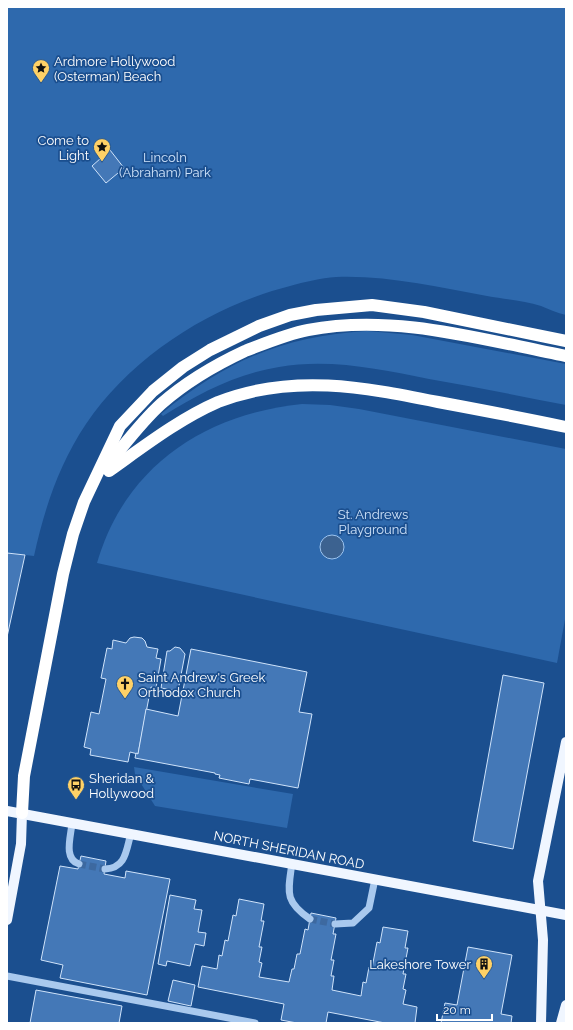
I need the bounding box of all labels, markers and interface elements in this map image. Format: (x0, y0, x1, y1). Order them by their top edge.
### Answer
place label: Ardmore Hollywood (Osterman) Beach (54, 54, 175, 84)
place icon: Ardmore Hollywood (Osterman) Beach (31, 58, 51, 83)
place label: Come to Light (37, 133, 90, 163)
place icon: Come to Light (92, 137, 112, 162)
park label: Lincoln (Abraham) Park (119, 150, 211, 180)
park label: St. Andrews Playground (338, 507, 408, 537)
place label: Saint Andrew's Greek Orthodox Church (138, 670, 265, 700)
church icon: Saint Andrew's Greek Orthodox Church (115, 674, 135, 699)
place label: Sheridan & Hollywood (89, 771, 155, 801)
bus stop icon: Sheridan & Hollywood (66, 775, 86, 800)
street label: NORTH SHERIDAN ROAD (212, 828, 366, 872)
building icon: Lakeshore Tower (474, 954, 494, 979)
place label: Lakeshore Tower (369, 957, 471, 972)
scale bar (437, 996, 492, 1022)
text: 20 m (443, 1003, 471, 1017)

